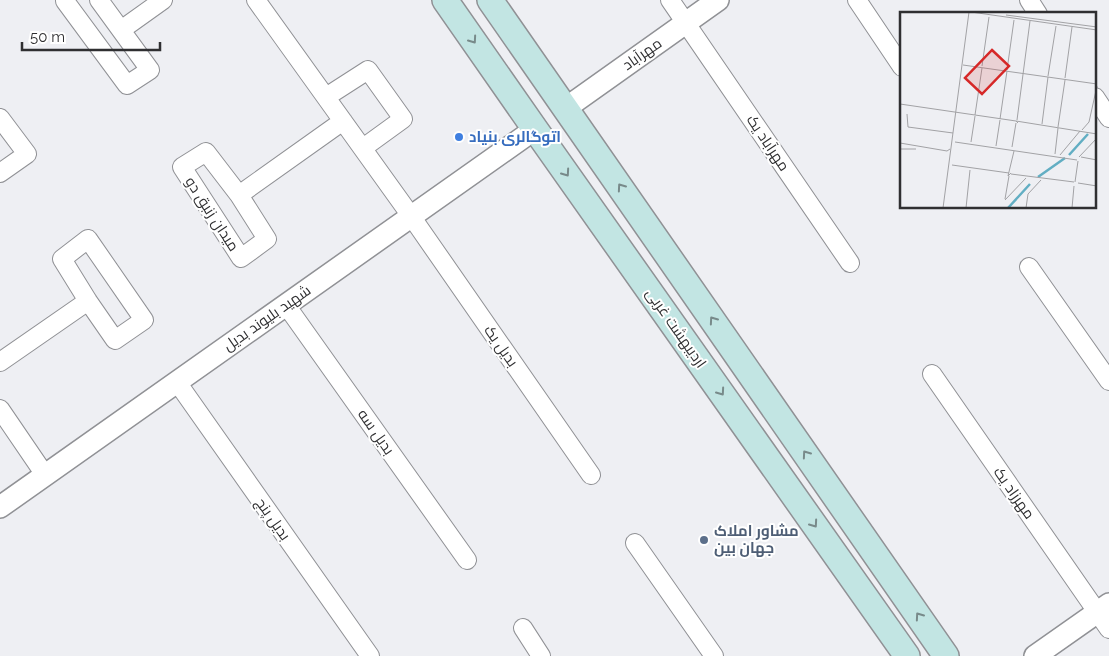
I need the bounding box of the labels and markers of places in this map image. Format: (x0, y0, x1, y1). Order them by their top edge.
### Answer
place label: اتوگالری بنیاد (469, 128, 561, 146)
marker: اتوگالری بنیاد (453, 131, 465, 143)
place label: مشاور املاک جهان بین (714, 522, 799, 557)
marker: مشاور املاک جهان بین (698, 534, 710, 546)

